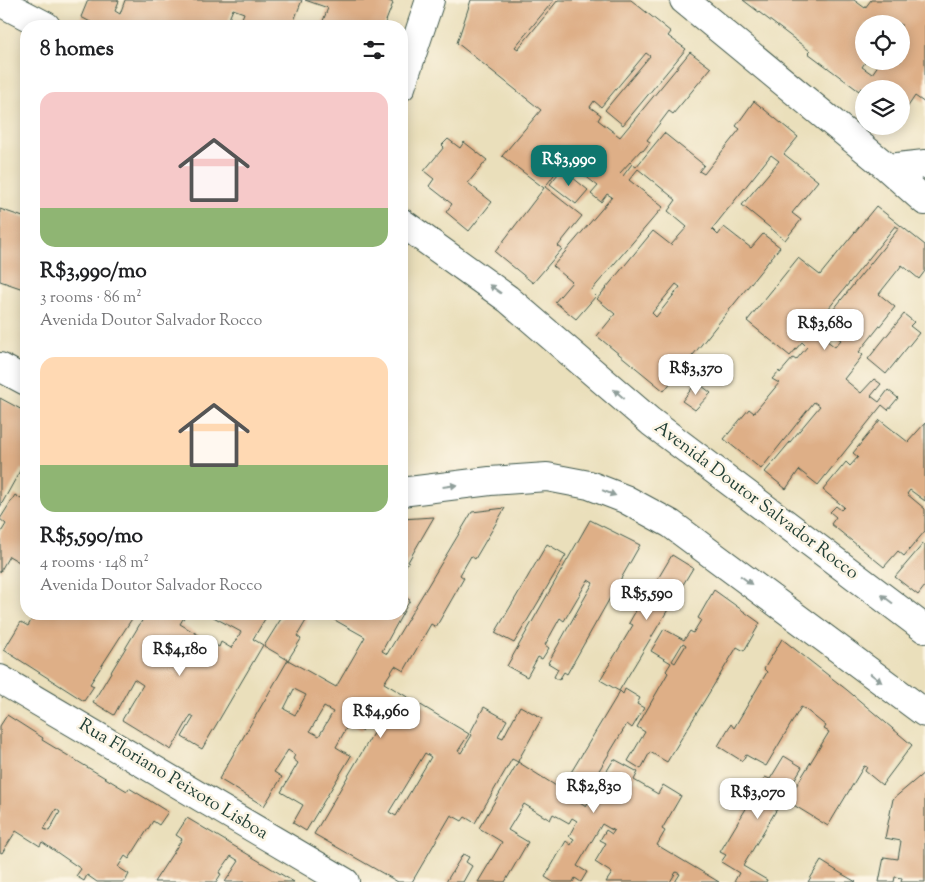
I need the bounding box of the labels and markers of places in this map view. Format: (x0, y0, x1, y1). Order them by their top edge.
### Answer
pin: R$3,990 (523, 144, 615, 187)
pin: R$3,680 (779, 308, 871, 351)
pin: R$3,370 (650, 354, 742, 396)
pin: R$5,590 (601, 578, 693, 621)
pin: R$4,180 (134, 634, 226, 677)
pin: R$4,960 (335, 696, 427, 739)
pin: R$2,830 (548, 772, 640, 814)
pin: R$3,070 (712, 778, 804, 820)

